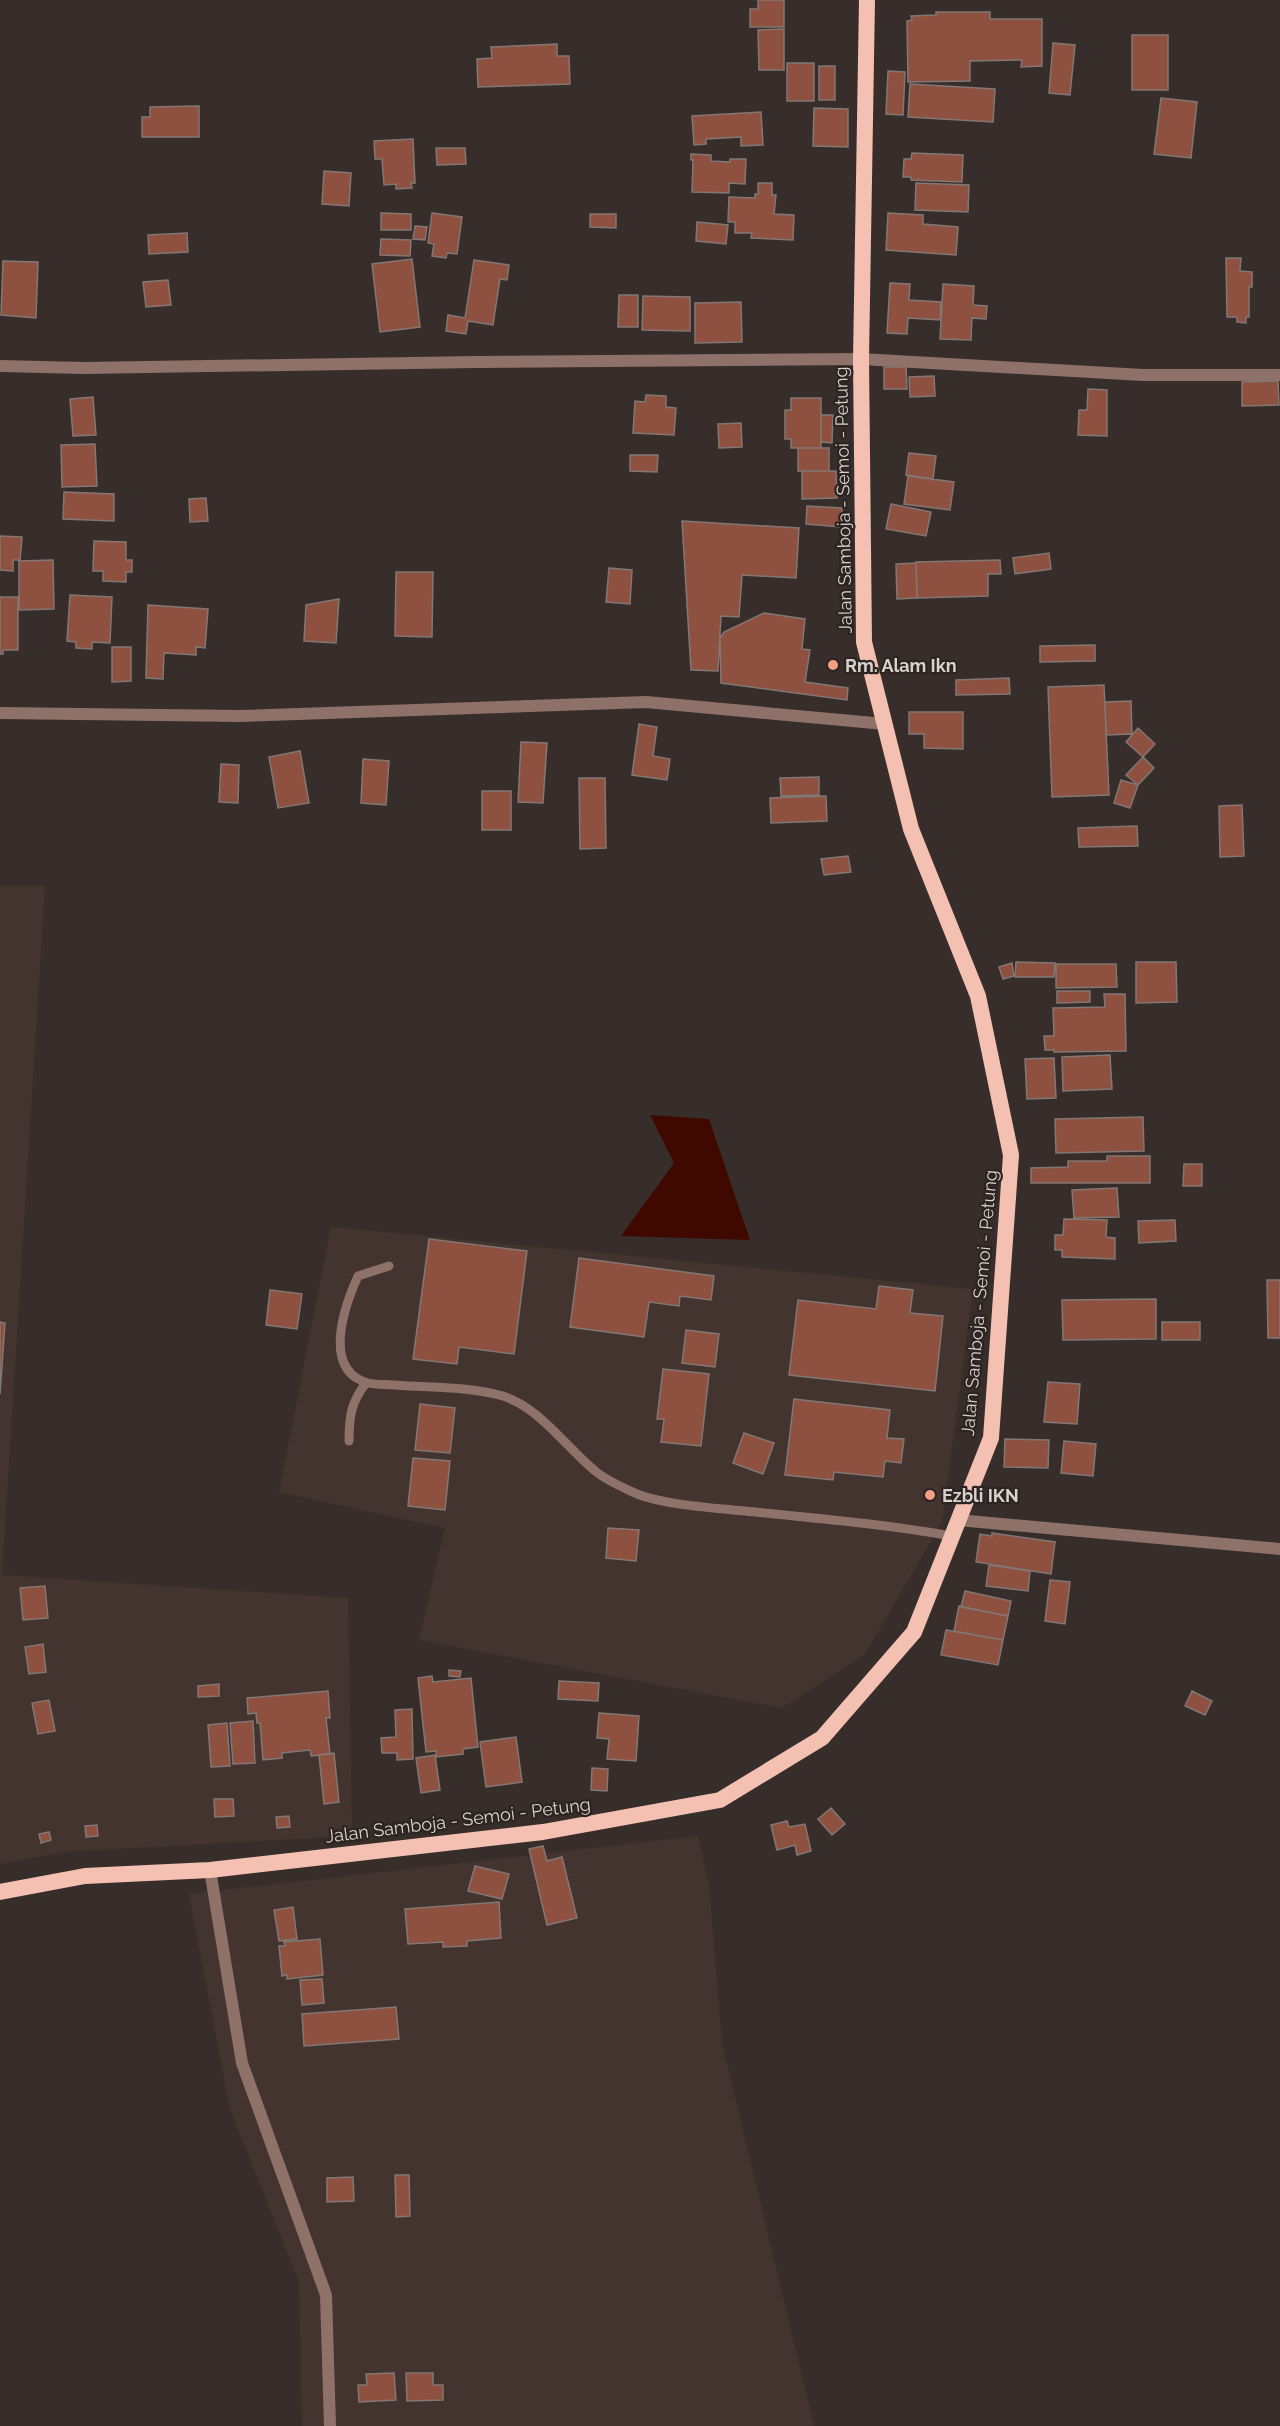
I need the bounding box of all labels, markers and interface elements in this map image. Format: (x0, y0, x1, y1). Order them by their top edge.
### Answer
street label: Jalan Samboja - Semoi - Petung (830, 366, 856, 634)
place label: Rm. Alam Ikn (845, 655, 957, 676)
marker: Rm. Alam Ikn (826, 658, 840, 672)
street label: Jalan Samboja - Semoi - Petung (957, 1169, 1001, 1437)
place label: Ezbli IKN (942, 1485, 1019, 1506)
marker: Ezbli IKN (923, 1488, 937, 1502)
street label: Jalan Samboja - Semoi - Petung (324, 1793, 592, 1847)

